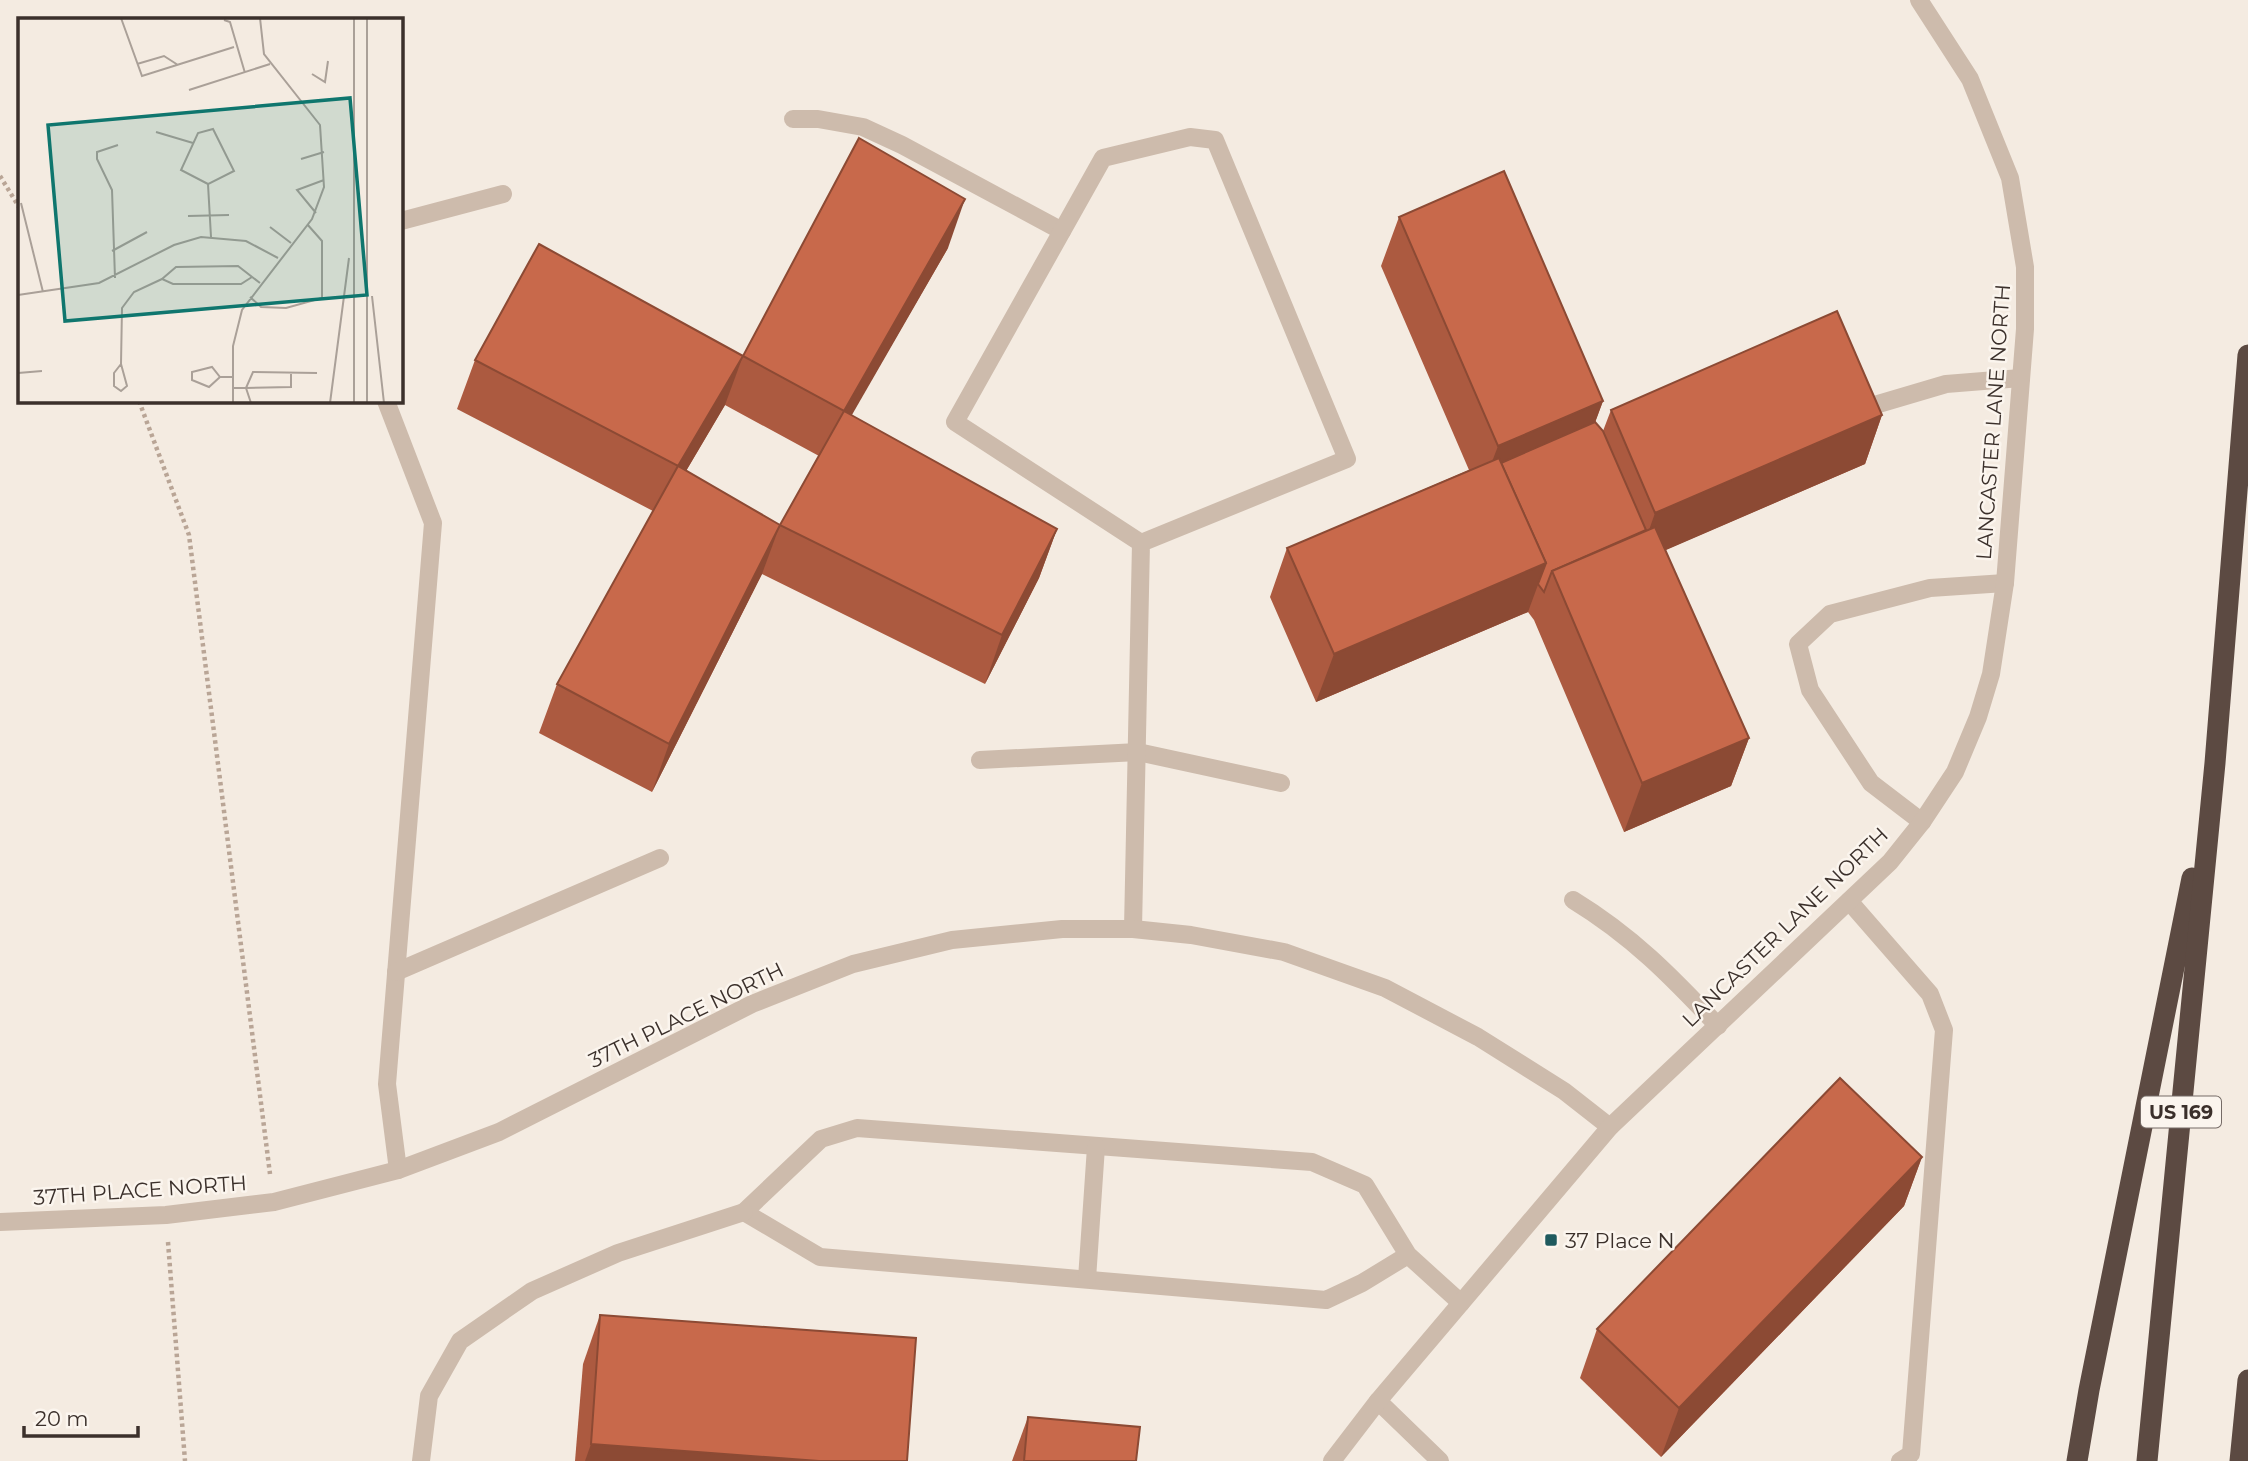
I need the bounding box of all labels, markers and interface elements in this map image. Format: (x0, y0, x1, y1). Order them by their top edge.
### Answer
inset map (18, 18, 402, 402)
street label: LANCASTER LANE NORTH (1971, 283, 2015, 561)
street label: LANCASTER LANE NORTH (1677, 822, 1893, 1032)
street label: 37TH PLACE NORTH (584, 957, 788, 1073)
road number: US 169 (2141, 1096, 2221, 1128)
street label: 37TH PLACE NORTH (32, 1170, 248, 1210)
place label: 37 Place N (1565, 1228, 1674, 1253)
marker: 37 Place N (1543, 1232, 1559, 1248)
scale bar (24, 1394, 138, 1438)
text: 20 m (35, 1406, 89, 1431)

